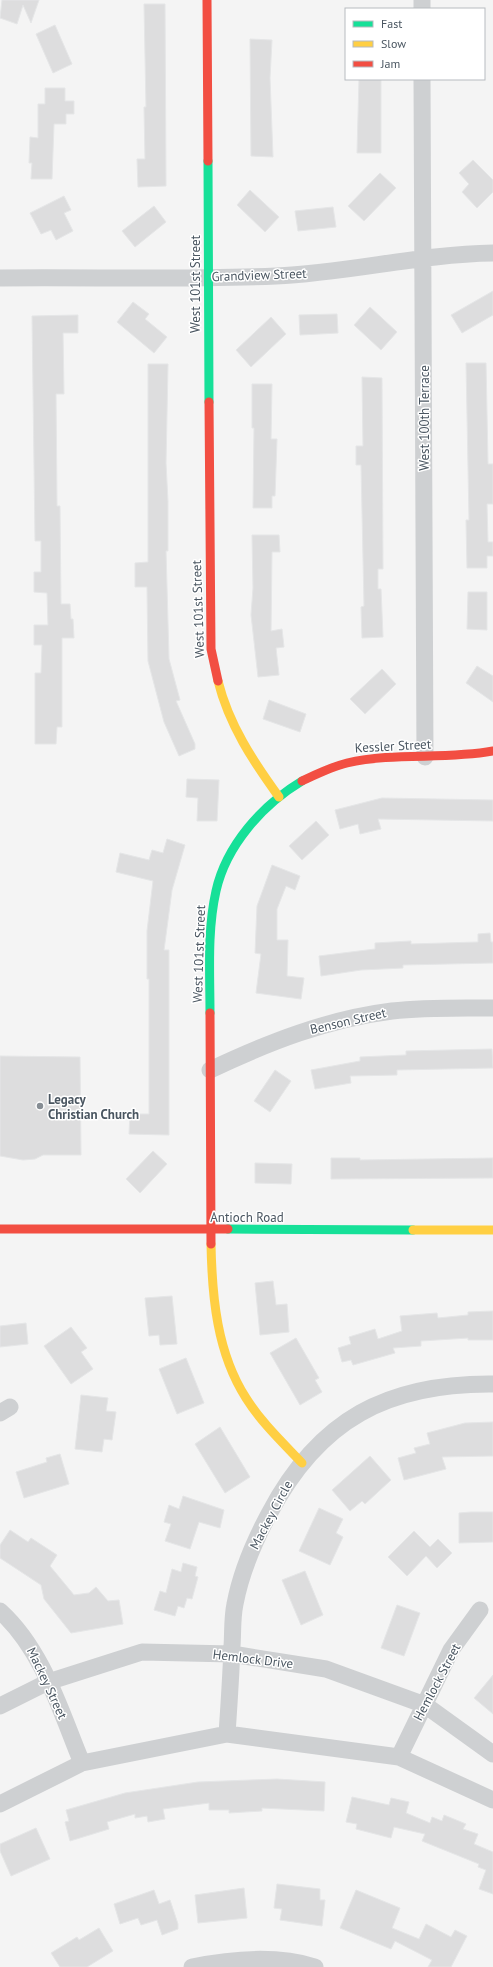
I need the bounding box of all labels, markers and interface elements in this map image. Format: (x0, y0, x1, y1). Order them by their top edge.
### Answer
legend (345, 8, 485, 80)
text: Fast (381, 16, 402, 31)
text: Slow (381, 36, 406, 51)
text: Jam (380, 56, 400, 71)
street label: West 101st Street (187, 234, 204, 333)
street label: Grandview Street (211, 265, 307, 285)
street label: West 100th Terrace (416, 365, 433, 471)
street label: West 101st Street (188, 559, 208, 658)
street label: Kessler Street (354, 735, 432, 756)
street label: West 101st Street (189, 904, 209, 1003)
street label: Benson Street (308, 1004, 388, 1038)
place label: Legacy Christian Church (48, 1091, 139, 1123)
marker: Legacy Christian Church (35, 1101, 45, 1111)
street label: Antioch Road (210, 1209, 284, 1226)
street label: Mackey Circle (246, 1478, 296, 1552)
street label: Hemlock Street (410, 1640, 465, 1724)
street label: Mackey Street (23, 1644, 71, 1722)
street label: Hemlock Drive (212, 1646, 294, 1672)

